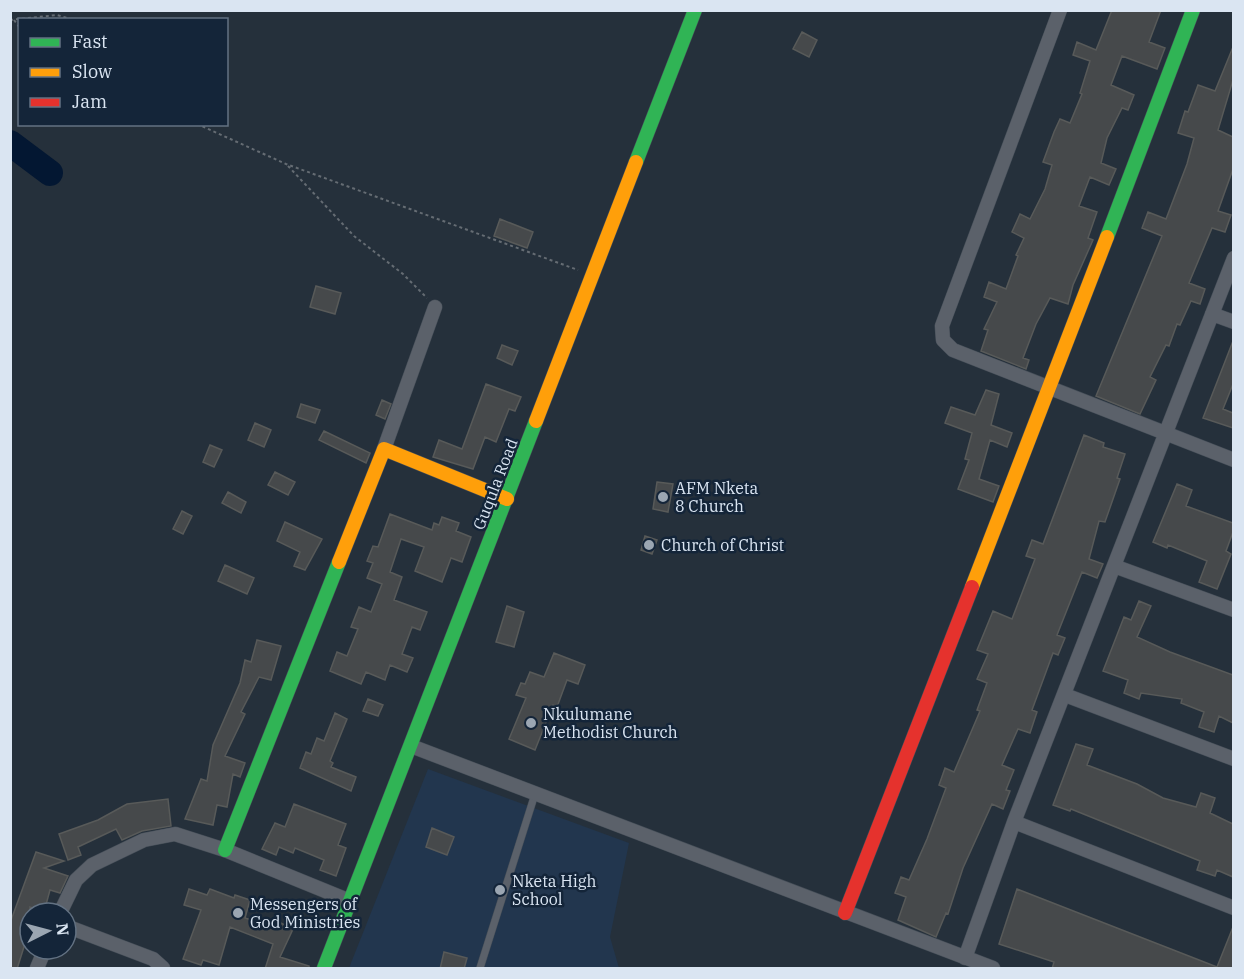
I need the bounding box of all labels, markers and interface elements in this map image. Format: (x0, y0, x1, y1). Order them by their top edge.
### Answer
legend (18, 18, 228, 126)
text: Fast (72, 30, 107, 53)
text: Slow (72, 60, 112, 83)
text: Jam (72, 90, 107, 113)
street label: Guqula Road (468, 435, 522, 533)
place label: AFM Nketa 8 Church (675, 478, 758, 516)
marker: AFM Nketa 8 Church (656, 490, 670, 504)
place label: Church of Christ (661, 535, 785, 555)
marker: Church of Christ (642, 538, 656, 552)
place label: Nkulumane Methodist Church (543, 704, 678, 742)
marker: Nkulumane Methodist Church (524, 716, 538, 730)
place label: Nketa High School (512, 871, 597, 909)
marker: Nketa High School (493, 883, 507, 897)
place label: Messengers of God Ministries (250, 894, 360, 932)
north arrow (18, 901, 78, 961)
marker: Messengers of God Ministries (231, 906, 245, 920)
text: N (52, 922, 74, 937)

